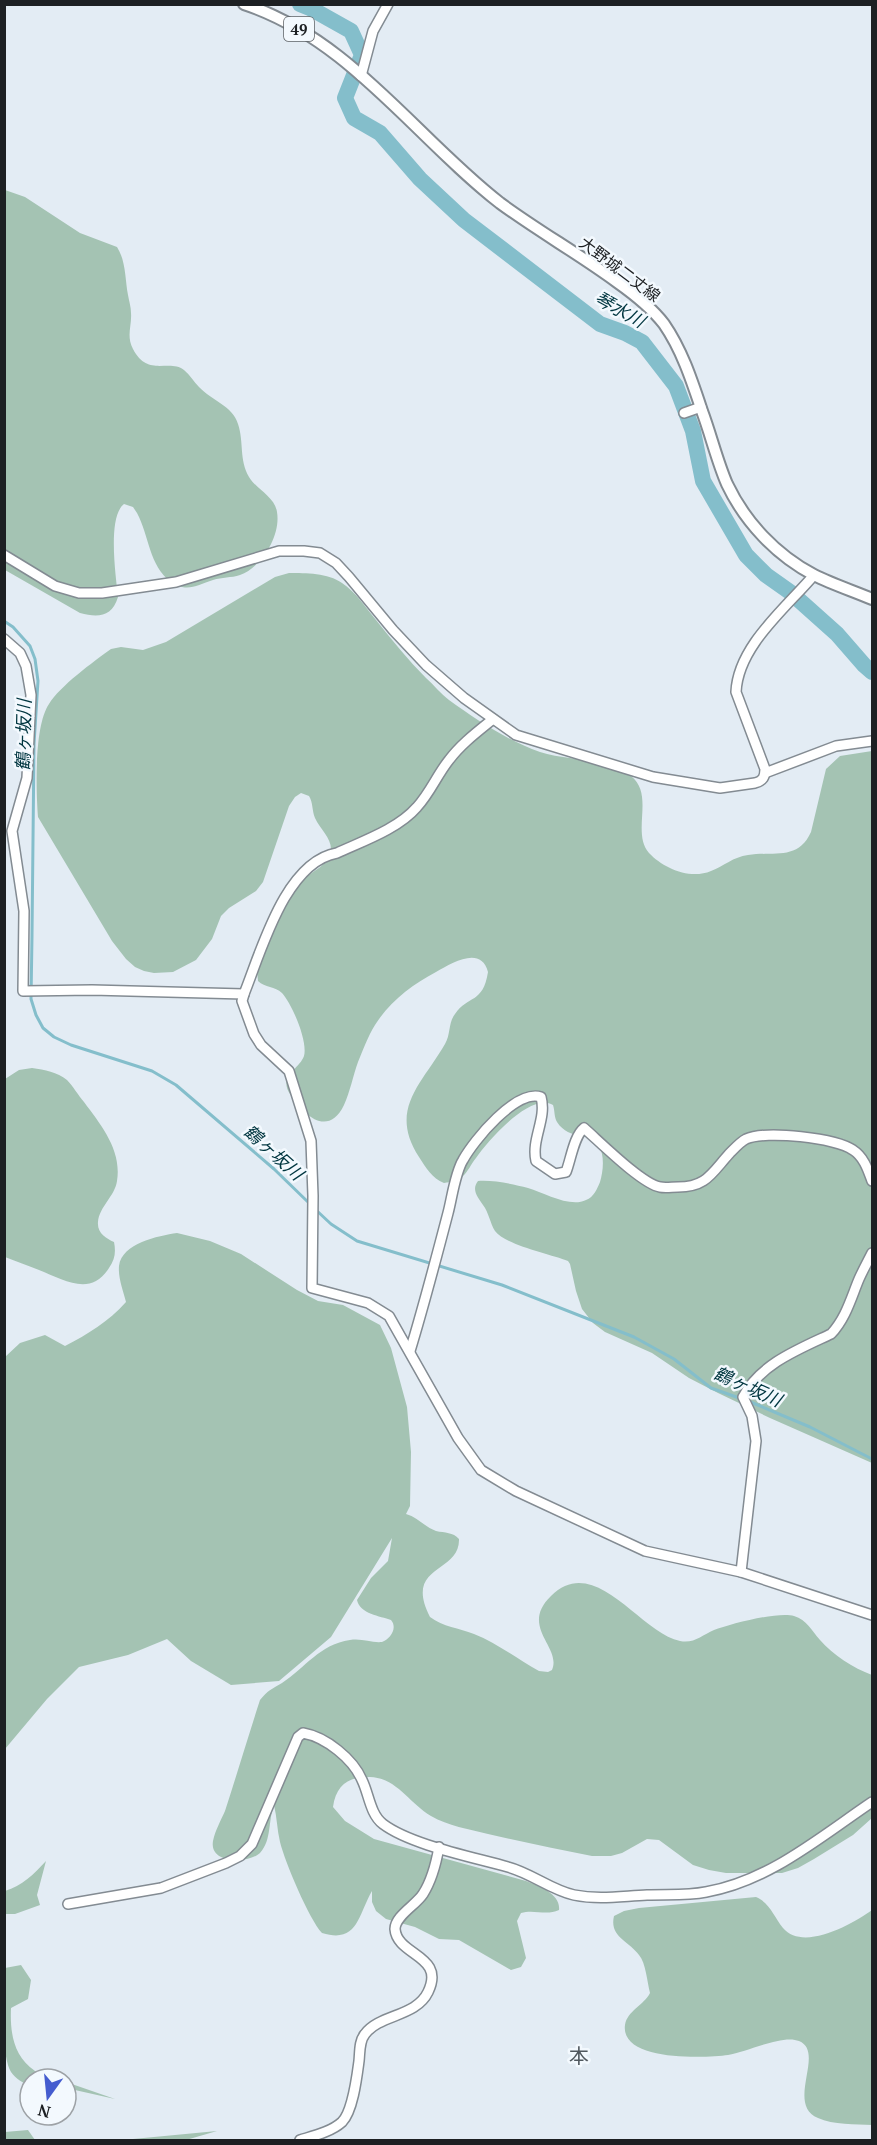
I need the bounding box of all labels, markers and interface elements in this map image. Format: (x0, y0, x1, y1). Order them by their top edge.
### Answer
road number: 49 (284, 17, 314, 41)
street label: 大野城二丈線 (575, 231, 665, 307)
water label: 琴水川 (591, 285, 651, 334)
water label: 鶴ヶ坂川 (10, 697, 36, 771)
water label: 鶴ヶ坂川 (239, 1119, 310, 1186)
water label: 鶴ヶ坂川 (710, 1360, 788, 1412)
district label: 本 (569, 2042, 589, 2069)
north arrow (18, 2067, 78, 2127)
text: N (35, 2099, 53, 2124)

